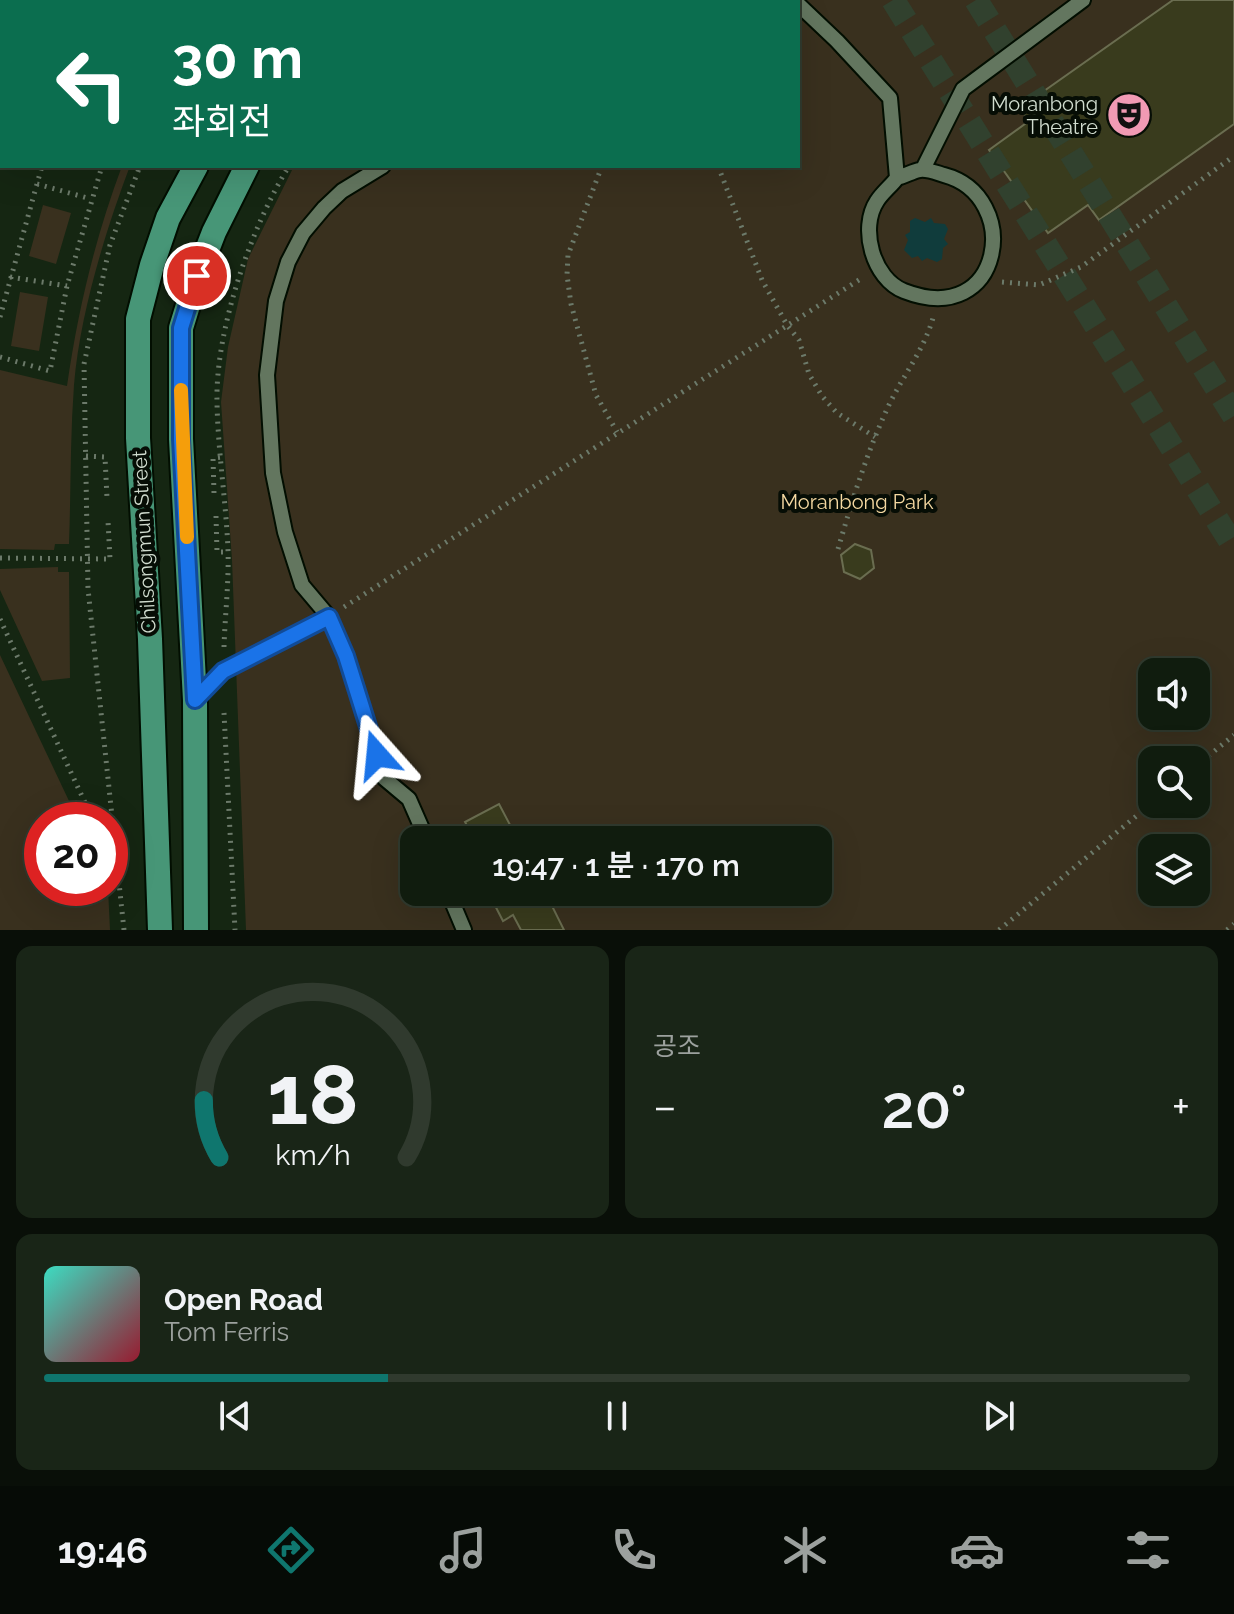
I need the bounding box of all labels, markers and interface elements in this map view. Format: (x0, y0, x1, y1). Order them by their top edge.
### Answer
text: 30 m (172, 25, 303, 91)
icon: left (40, 32, 144, 136)
theatre icon: Moranbong Theatre (1105, 91, 1153, 139)
place label: Moranbong Theatre (991, 92, 1098, 139)
text: 좌회전 (172, 100, 271, 142)
pin (163, 242, 231, 310)
icon: arrive (175, 254, 219, 298)
street label: Chilsongmun Street (127, 450, 161, 634)
park label: Moranbong Park (780, 490, 934, 514)
map controls (1138, 658, 1210, 906)
button: sound (1138, 658, 1210, 730)
position arrow (335, 713, 419, 797)
button: search (1138, 746, 1210, 818)
speed limit sign: 20 (24, 802, 128, 906)
button: layers (1138, 834, 1210, 906)
text: 19:47 · 1 분 · 170 m (492, 848, 740, 883)
text: 공조 (653, 1031, 701, 1061)
text: 18 (267, 1046, 358, 1143)
text: 20° (882, 1072, 967, 1142)
text: − (653, 1081, 677, 1132)
text: + (1172, 1081, 1190, 1132)
text: km/h (275, 1138, 350, 1172)
text: Open Road (164, 1282, 323, 1317)
text: Tom Ferris (164, 1317, 289, 1347)
icon: previous (213, 1394, 257, 1438)
icon: pause (595, 1394, 639, 1438)
icon: next (977, 1394, 1021, 1438)
icon: directions (263, 1522, 319, 1578)
icon: music (435, 1522, 491, 1578)
icon: phone (606, 1522, 662, 1578)
icon: climate (777, 1522, 833, 1578)
icon: car (949, 1522, 1005, 1578)
icon: filters (1120, 1522, 1176, 1578)
text: 19:46 (58, 1529, 148, 1571)

